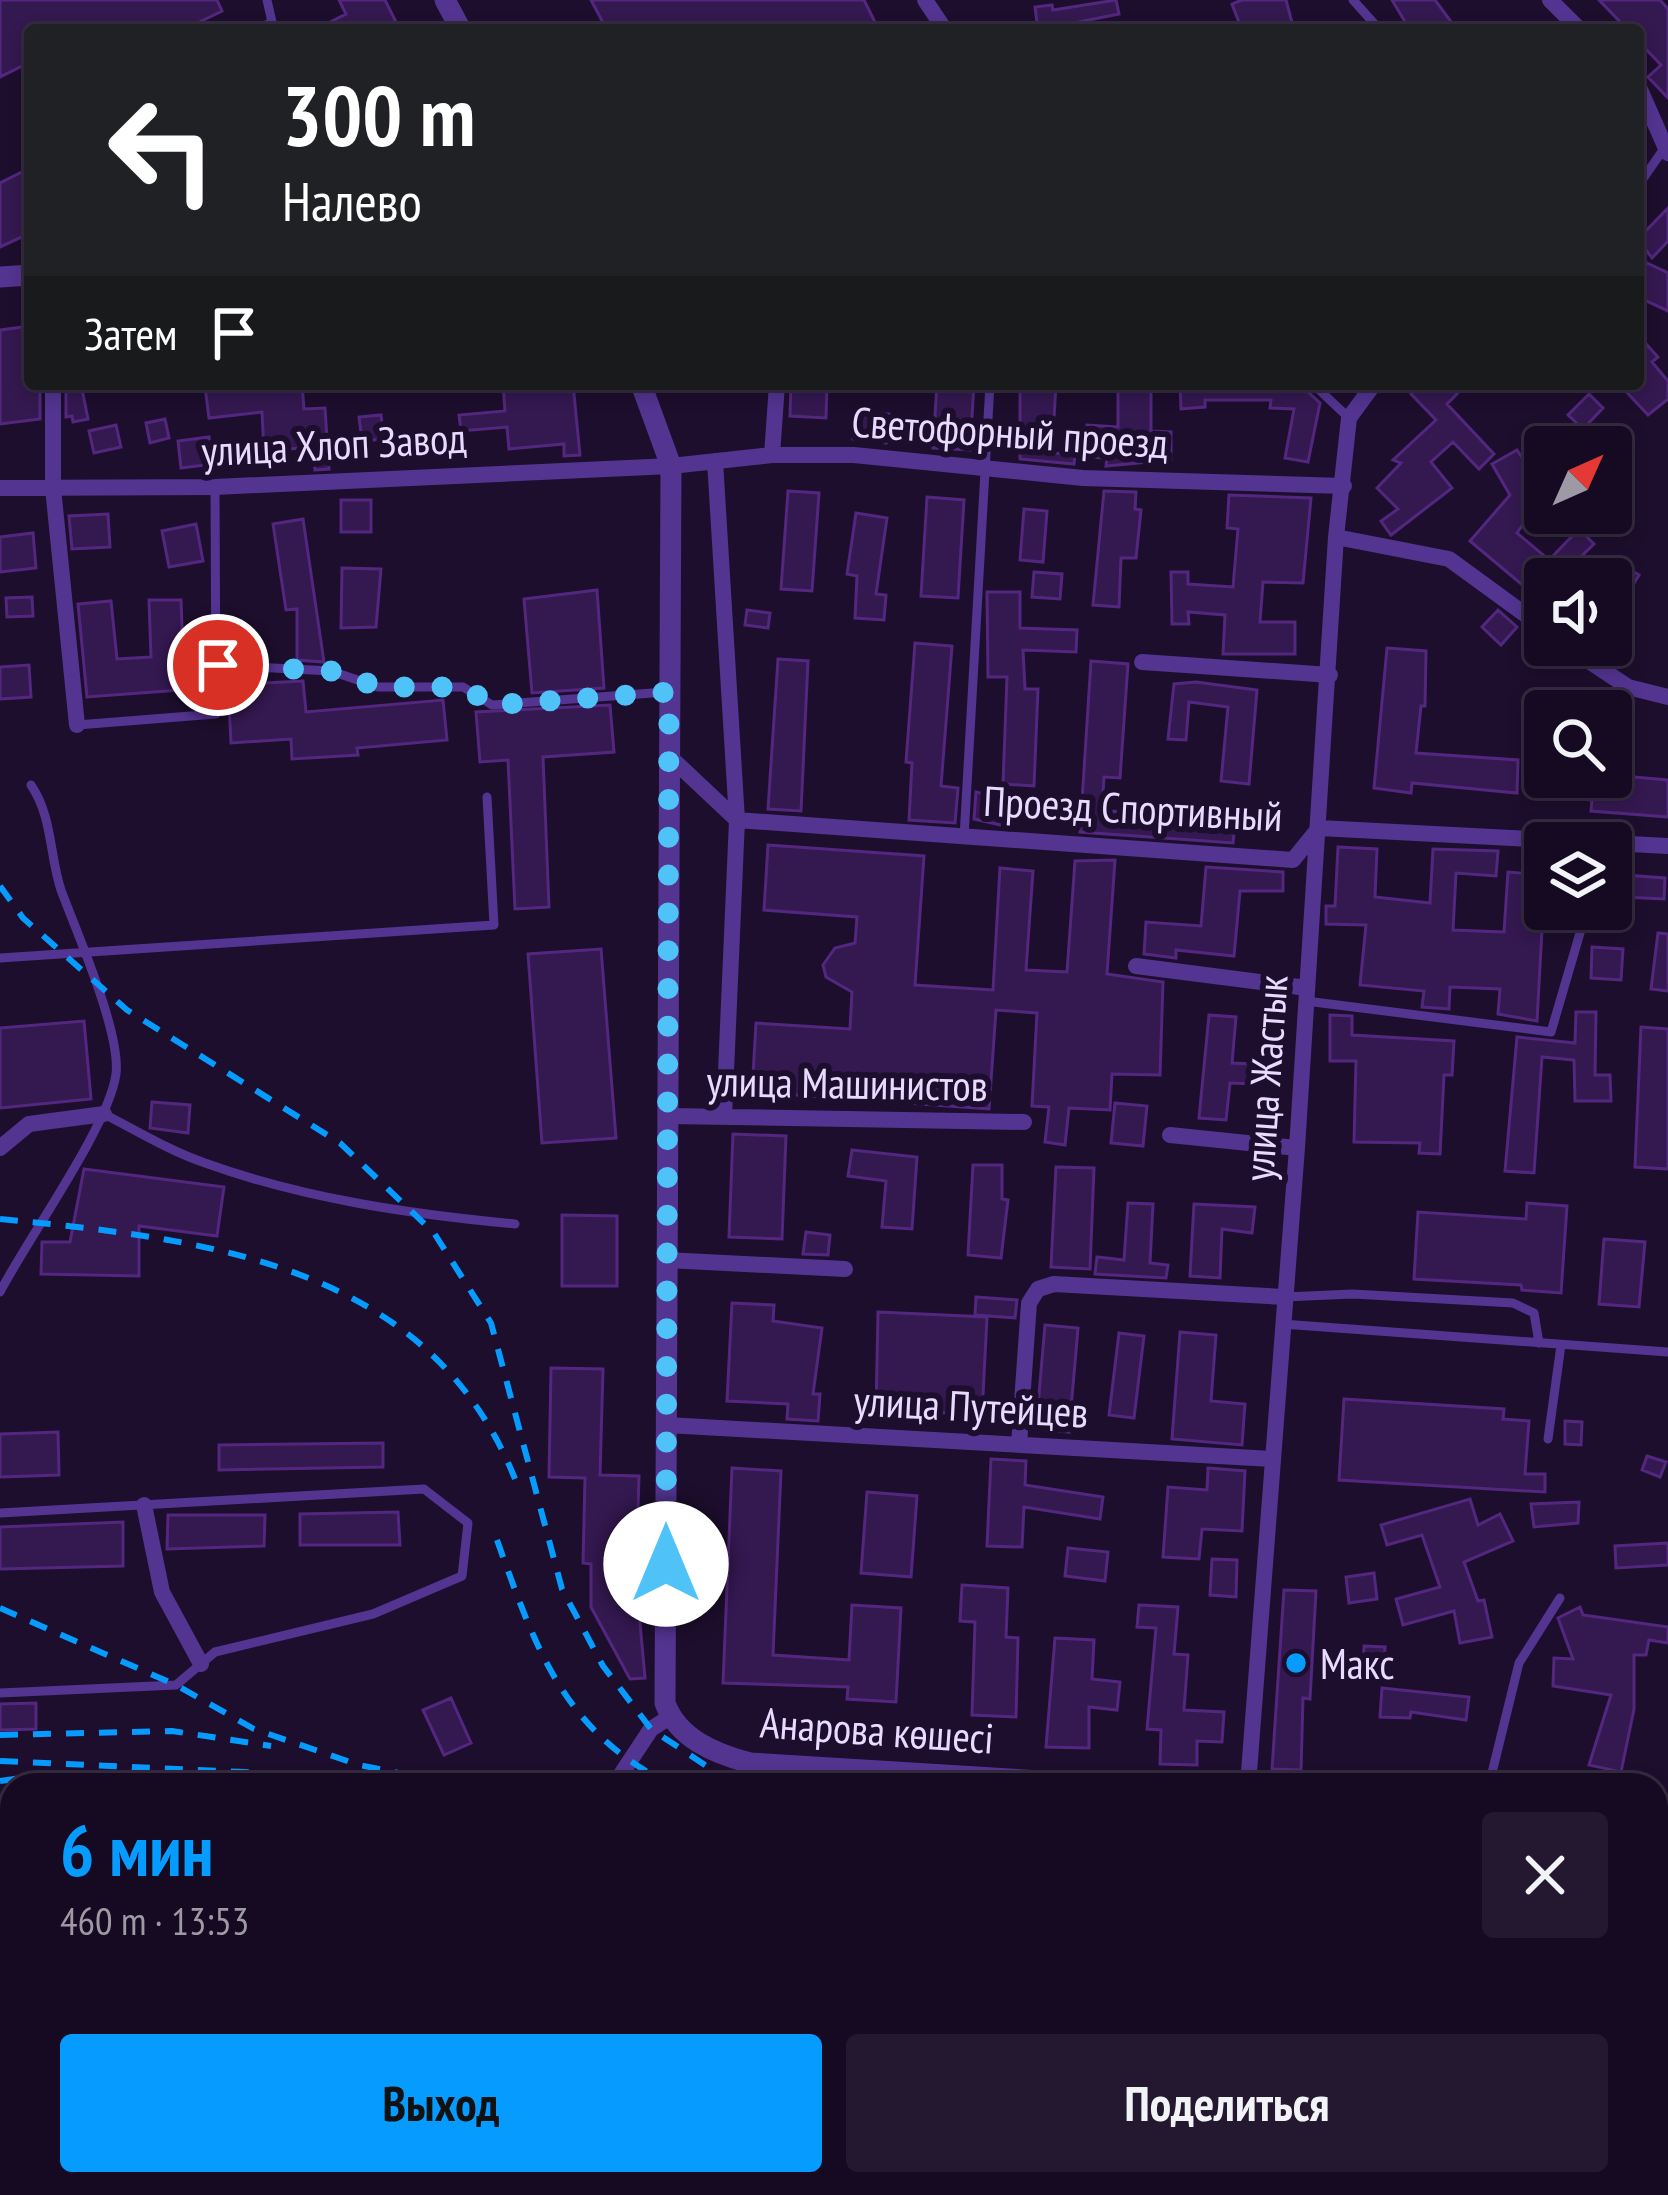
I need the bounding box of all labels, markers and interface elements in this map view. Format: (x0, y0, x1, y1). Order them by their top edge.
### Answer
text: 300 m (282, 60, 475, 169)
icon: left (84, 72, 240, 228)
text: Налево (282, 166, 422, 236)
icon: arrive (201, 300, 267, 366)
text: Затем (84, 304, 177, 362)
street label: Светофорный проезд (850, 394, 1170, 470)
street label: улица Хлоп Завод (200, 410, 468, 478)
north arrow (1524, 426, 1632, 534)
map controls (1524, 426, 1632, 930)
button: sound (1524, 558, 1632, 666)
pin (167, 614, 269, 716)
icon: arrive (185, 632, 251, 698)
button: search (1524, 690, 1632, 798)
street label: Проезд Спортивный (982, 773, 1284, 843)
button: layers (1524, 822, 1632, 930)
street label: улица Жастык (1230, 973, 1300, 1183)
street label: улица Машинистов (706, 1053, 988, 1113)
street label: улица Путейцев (852, 1372, 1090, 1440)
position arrow (603, 1501, 729, 1627)
place label: Макс (1320, 1636, 1394, 1691)
marker: Макс (1283, 1650, 1309, 1676)
street label: Анарова көшесі (758, 1694, 996, 1766)
text: 6 мин (60, 1803, 214, 1896)
button: close (1482, 1812, 1608, 1938)
text: 460 m · 13:53 (60, 1895, 249, 1946)
button: Выход (60, 2034, 822, 2172)
button: Поделиться (846, 2034, 1608, 2172)

